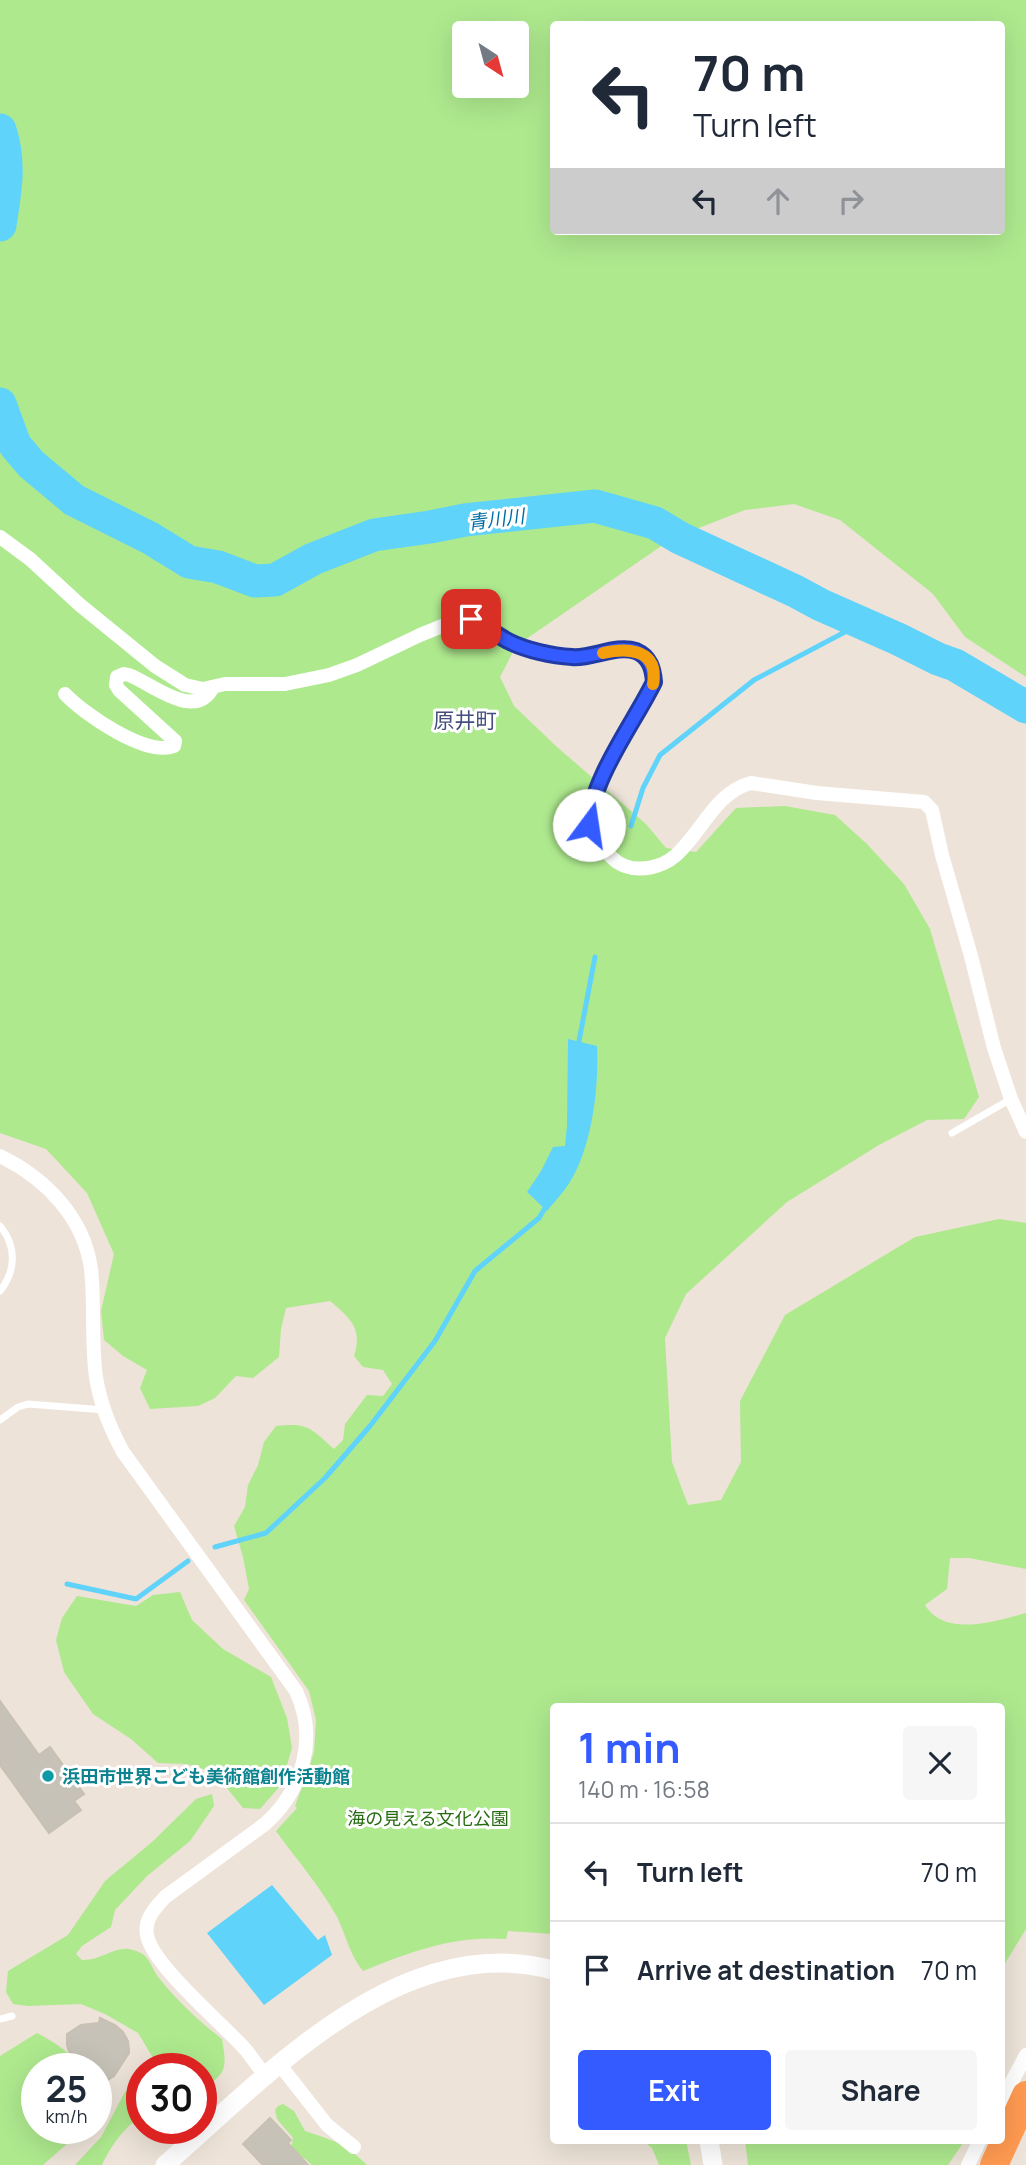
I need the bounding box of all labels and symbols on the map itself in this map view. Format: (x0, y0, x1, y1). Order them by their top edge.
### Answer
north arrow (452, 21, 528, 98)
water label: 青川川 (466, 502, 528, 535)
pin (441, 589, 501, 649)
district label: 原井町 (434, 706, 497, 734)
position arrow (552, 788, 626, 862)
place label: 浜田市世界こども美術館創作活動館 (62, 1764, 350, 1788)
marker: 浜田市世界こども美術館創作活動館 (40, 1768, 56, 1784)
park label: 海の見える文化公園 (347, 1806, 509, 1830)
speed limit sign: 30 (126, 2053, 217, 2144)

